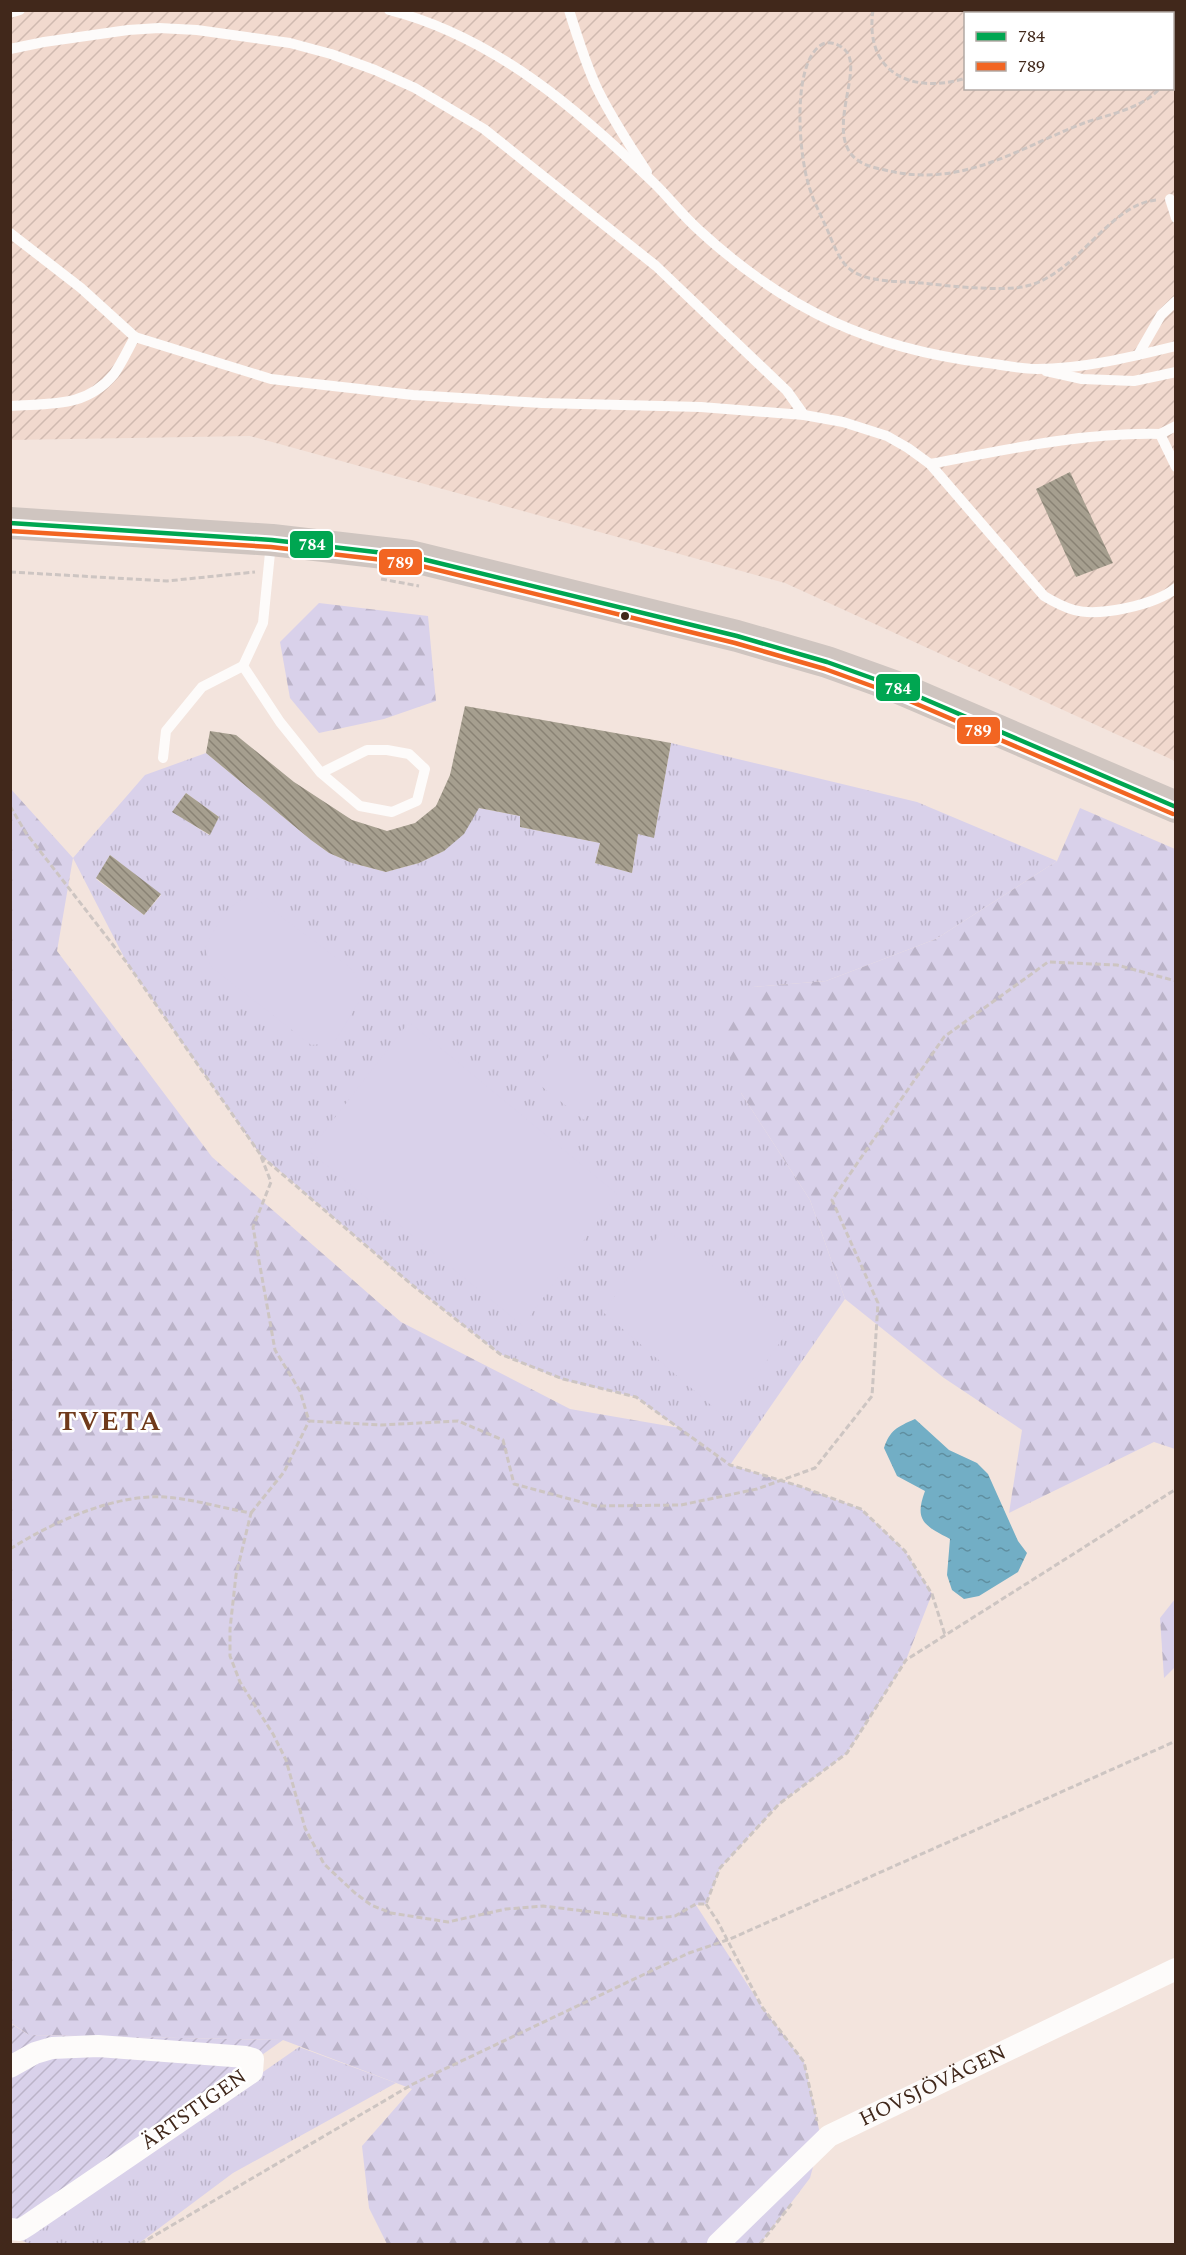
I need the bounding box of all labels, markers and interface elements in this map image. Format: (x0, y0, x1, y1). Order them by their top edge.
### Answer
legend (964, 12, 1174, 90)
text: 784 (1018, 23, 1045, 50)
text: 789 (1018, 53, 1045, 80)
line badge: 784 (289, 530, 334, 559)
text: 784 (299, 533, 325, 557)
line badge: 789 (378, 548, 423, 576)
text: 789 (387, 551, 413, 575)
unlabelled marker (619, 610, 631, 622)
line badge: 784 (875, 673, 921, 702)
text: 784 (885, 677, 911, 701)
line badge: 789 (956, 716, 1001, 745)
text: 789 (965, 719, 991, 743)
district label: TVETA (58, 1401, 162, 1443)
street label: HOVSJÖVÄGEN (854, 2037, 1012, 2135)
street label: ÄRTSTIGEN (134, 2061, 254, 2159)

